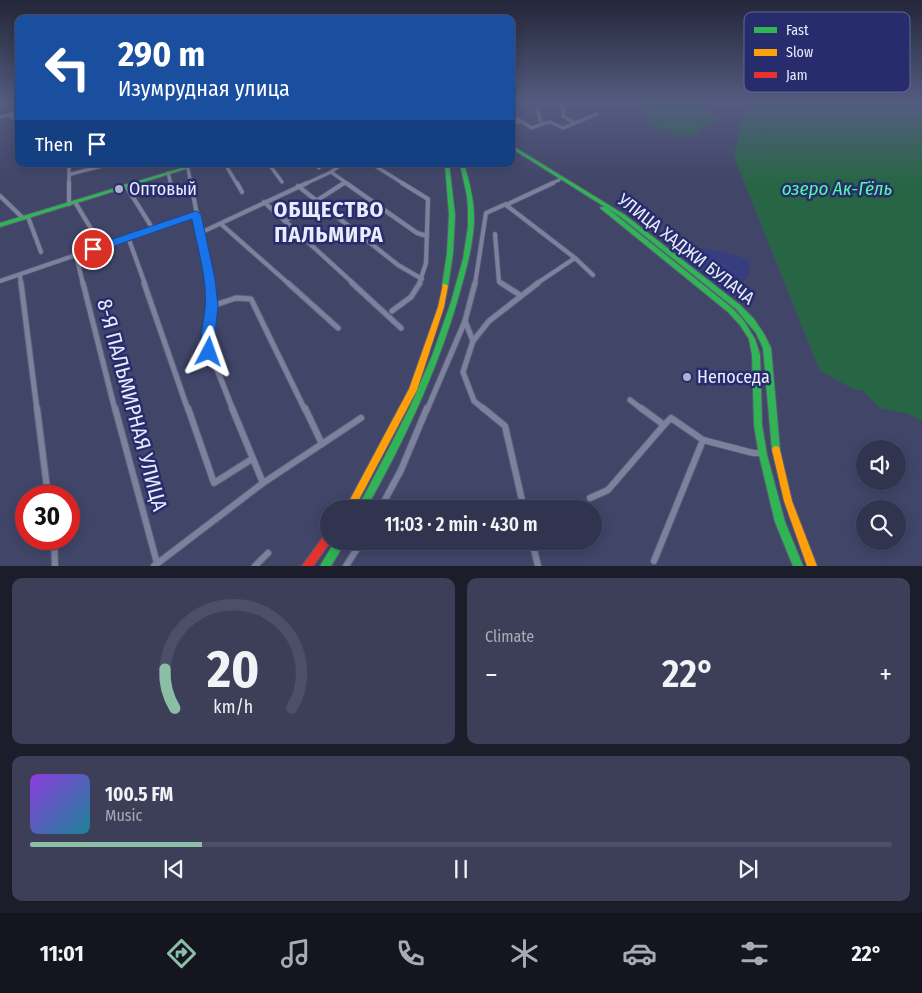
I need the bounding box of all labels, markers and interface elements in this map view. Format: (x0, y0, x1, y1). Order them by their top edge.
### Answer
legend (744, 12, 910, 92)
text: Fast (786, 22, 809, 39)
text: 290 m (118, 33, 205, 75)
icon: left (35, 35, 100, 100)
text: Slow (786, 44, 813, 61)
text: Jam (786, 67, 807, 84)
text: Изумрудная улица (118, 75, 290, 102)
icon: arrive (83, 130, 111, 158)
text: Then (35, 133, 73, 156)
water label: озеро Ак-Гёль (782, 177, 893, 200)
place label: Оптовый (129, 178, 197, 200)
marker: Оптовый (113, 183, 125, 195)
street label: УЛИЦА ХАДЖИ БУЛАЧА (612, 188, 759, 310)
district label: ОБЩЕСТВО ПАЛЬМИРА (274, 196, 384, 248)
pin (72, 228, 114, 270)
icon: arrive (79, 235, 107, 263)
street label: 8-Я ПАЛЬМИРНАЯ УЛИЦА (91, 296, 173, 514)
position arrow (182, 325, 234, 377)
place label: Непоседа (697, 366, 770, 388)
marker: Непоседа (681, 371, 693, 383)
map controls (856, 440, 906, 550)
button: sound (856, 440, 906, 490)
speed limit sign: 30 (15, 485, 80, 550)
button: search (856, 500, 906, 550)
text: 11:03 · 2 min · 430 m (384, 513, 538, 536)
text: Climate (485, 627, 534, 646)
text: 20 (206, 638, 260, 701)
text: 22° (662, 651, 715, 697)
text: − (485, 658, 498, 691)
text: + (879, 658, 892, 691)
text: km/h (214, 696, 253, 718)
text: 100.5 FM (105, 783, 173, 806)
text: Music (105, 806, 142, 825)
icon: previous (160, 855, 188, 883)
icon: pause (447, 855, 475, 883)
icon: next (734, 855, 762, 883)
icon: directions (164, 936, 199, 971)
icon: music (278, 936, 313, 971)
icon: phone (393, 936, 428, 971)
icon: climate (507, 936, 542, 971)
icon: car (622, 936, 657, 971)
icon: filters (737, 936, 772, 971)
text: 11:01 (40, 940, 84, 967)
text: 22° (851, 940, 882, 967)

